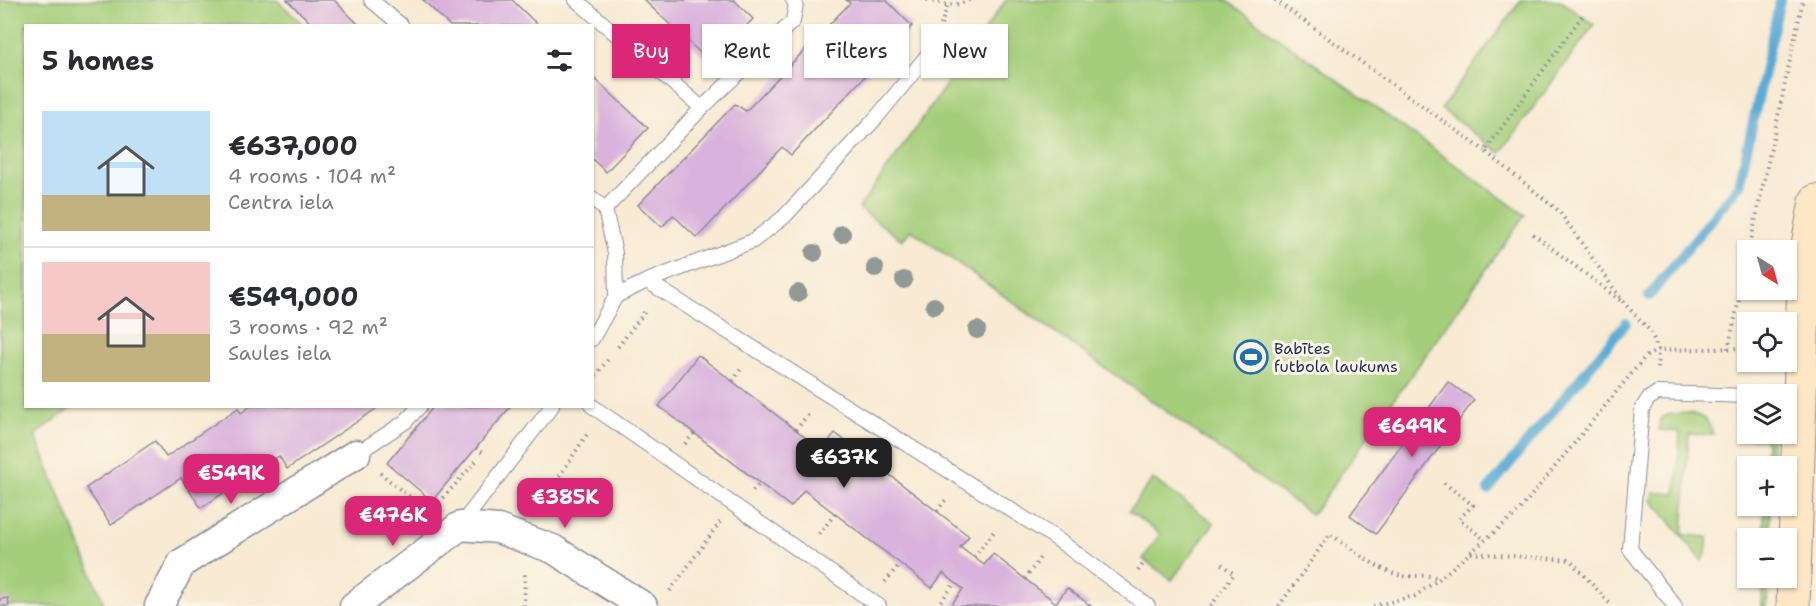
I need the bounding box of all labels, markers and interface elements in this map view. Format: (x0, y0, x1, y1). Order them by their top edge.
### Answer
chip: Buy (612, 24, 690, 78)
chip: Rent (702, 24, 792, 78)
chip: Filters (804, 24, 909, 78)
chip: New (921, 24, 1008, 78)
text: 5 homes (42, 43, 154, 78)
icon: filters (543, 44, 576, 77)
text: €637,000 (228, 128, 358, 163)
icon: home (90, 135, 162, 207)
text: 4 rooms · 104 m² (228, 163, 396, 189)
text: Centra iela (228, 189, 334, 215)
north arrow (1737, 240, 1797, 300)
map controls (1737, 240, 1797, 588)
text: €549,000 (228, 279, 358, 314)
icon: home (90, 286, 162, 358)
button: locate (1737, 312, 1797, 372)
text: 3 rooms · 92 m² (228, 314, 388, 340)
place label: Babītes futbola laukums (1274, 338, 1398, 377)
sports icon: Babītes futbola laukums (1233, 339, 1269, 375)
text: Saules iela (228, 340, 331, 366)
button: layers (1737, 384, 1797, 444)
pin: €649K (1370, 407, 1454, 458)
text: €649K (1377, 413, 1447, 439)
pin: €637K (802, 438, 886, 489)
text: €637K (810, 444, 878, 470)
pin: €549K (189, 454, 273, 505)
button: + (1737, 456, 1797, 516)
text: €549K (197, 460, 265, 486)
pin: €385K (523, 478, 607, 529)
text: €385K (531, 484, 599, 510)
pin: €476K (351, 496, 435, 547)
text: €476K (359, 502, 427, 528)
button: − (1737, 528, 1797, 588)

